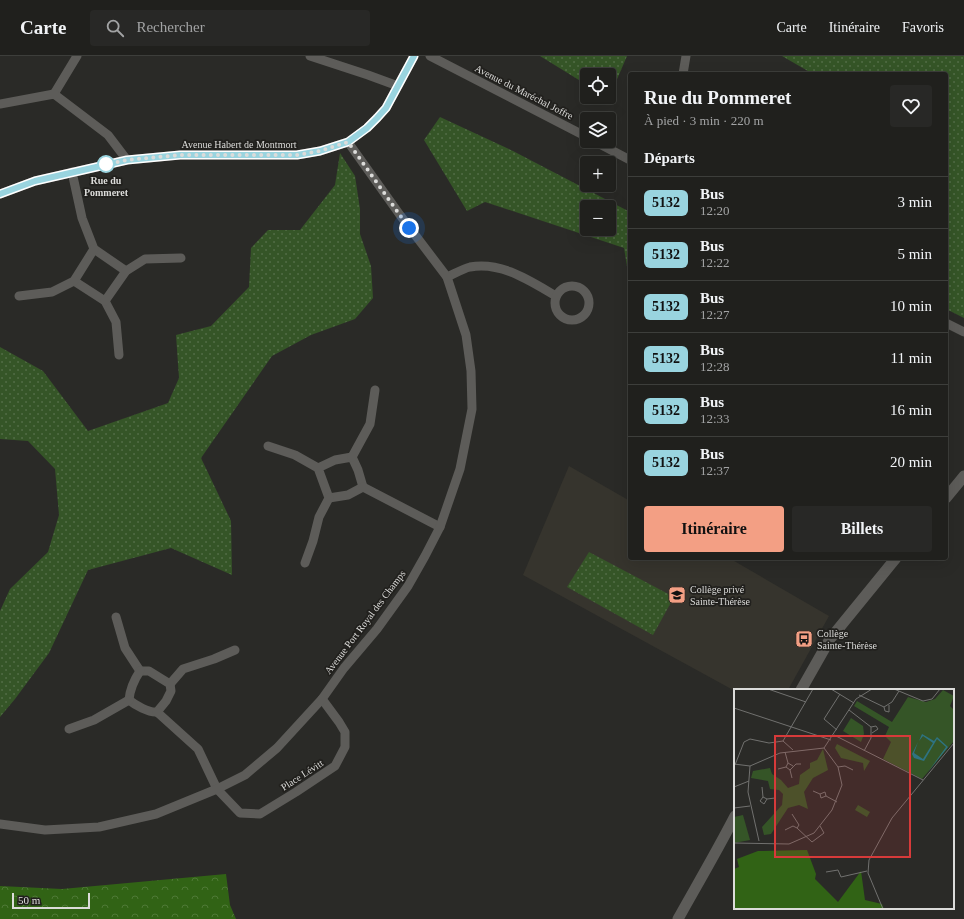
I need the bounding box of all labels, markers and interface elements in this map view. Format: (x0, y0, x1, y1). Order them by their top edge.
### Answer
search box (90, 10, 370, 46)
text: Carte (20, 17, 66, 38)
icon: search (104, 17, 126, 39)
text: Rechercher (136, 19, 205, 35)
text: Carte (776, 20, 807, 35)
text: Itinéraire (829, 20, 880, 35)
text: Favoris (902, 20, 944, 35)
street label: Avenue du Maréchal Joffre (473, 62, 575, 122)
map controls (580, 68, 616, 236)
button: locate (580, 68, 616, 104)
button: heart (890, 85, 932, 127)
text: Rue du Pommeret (644, 87, 791, 108)
button: layers (580, 112, 616, 148)
text: À pied · 3 min · 220 m (644, 113, 764, 128)
street label: Avenue Habert de Montmort (181, 139, 297, 150)
text: Départs (644, 150, 695, 166)
marker: Rue du Pommeret (97, 155, 115, 173)
button: + (580, 156, 616, 192)
place label: Rue du Pommeret (84, 175, 129, 198)
text: Bus (700, 186, 724, 202)
text: 3 min (897, 194, 932, 210)
text: 5132 (652, 195, 680, 210)
button: − (580, 200, 616, 236)
text: 12:20 (700, 203, 730, 218)
your location (399, 218, 419, 238)
text: Bus (700, 238, 724, 254)
text: 5 min (897, 246, 932, 262)
text: 5132 (652, 247, 680, 262)
text: 12:22 (700, 255, 730, 270)
text: Bus (700, 290, 724, 306)
text: 10 min (890, 298, 932, 314)
text: 5132 (652, 299, 680, 314)
text: 12:27 (700, 307, 730, 322)
text: Bus (700, 342, 724, 358)
text: 11 min (890, 350, 932, 366)
text: 5132 (652, 351, 680, 366)
text: 12:28 (700, 359, 730, 374)
text: Bus (700, 394, 724, 410)
text: 16 min (890, 402, 932, 418)
text: 5132 (652, 403, 680, 418)
text: 12:33 (700, 411, 730, 426)
text: Bus (700, 446, 724, 462)
text: 20 min (890, 454, 932, 470)
text: 5132 (652, 455, 680, 470)
text: 12:37 (700, 463, 730, 478)
button: Itinéraire (644, 506, 784, 552)
button: Billets (792, 506, 932, 552)
street label: Avenue Port Royal des Champs (322, 568, 408, 676)
place label: Collège privé Sainte-Thérèse (690, 584, 751, 607)
school or university icon: Collège privé Sainte-Thérèse (667, 585, 687, 605)
place label: Collège Sainte-Thérèse (817, 628, 878, 651)
bus stop icon: Collège Sainte-Thérèse (794, 629, 814, 649)
inset map (734, 689, 954, 909)
street label: Place Lévitt (279, 757, 325, 793)
scale bar (12, 891, 90, 910)
text: 50 m (18, 894, 40, 906)

